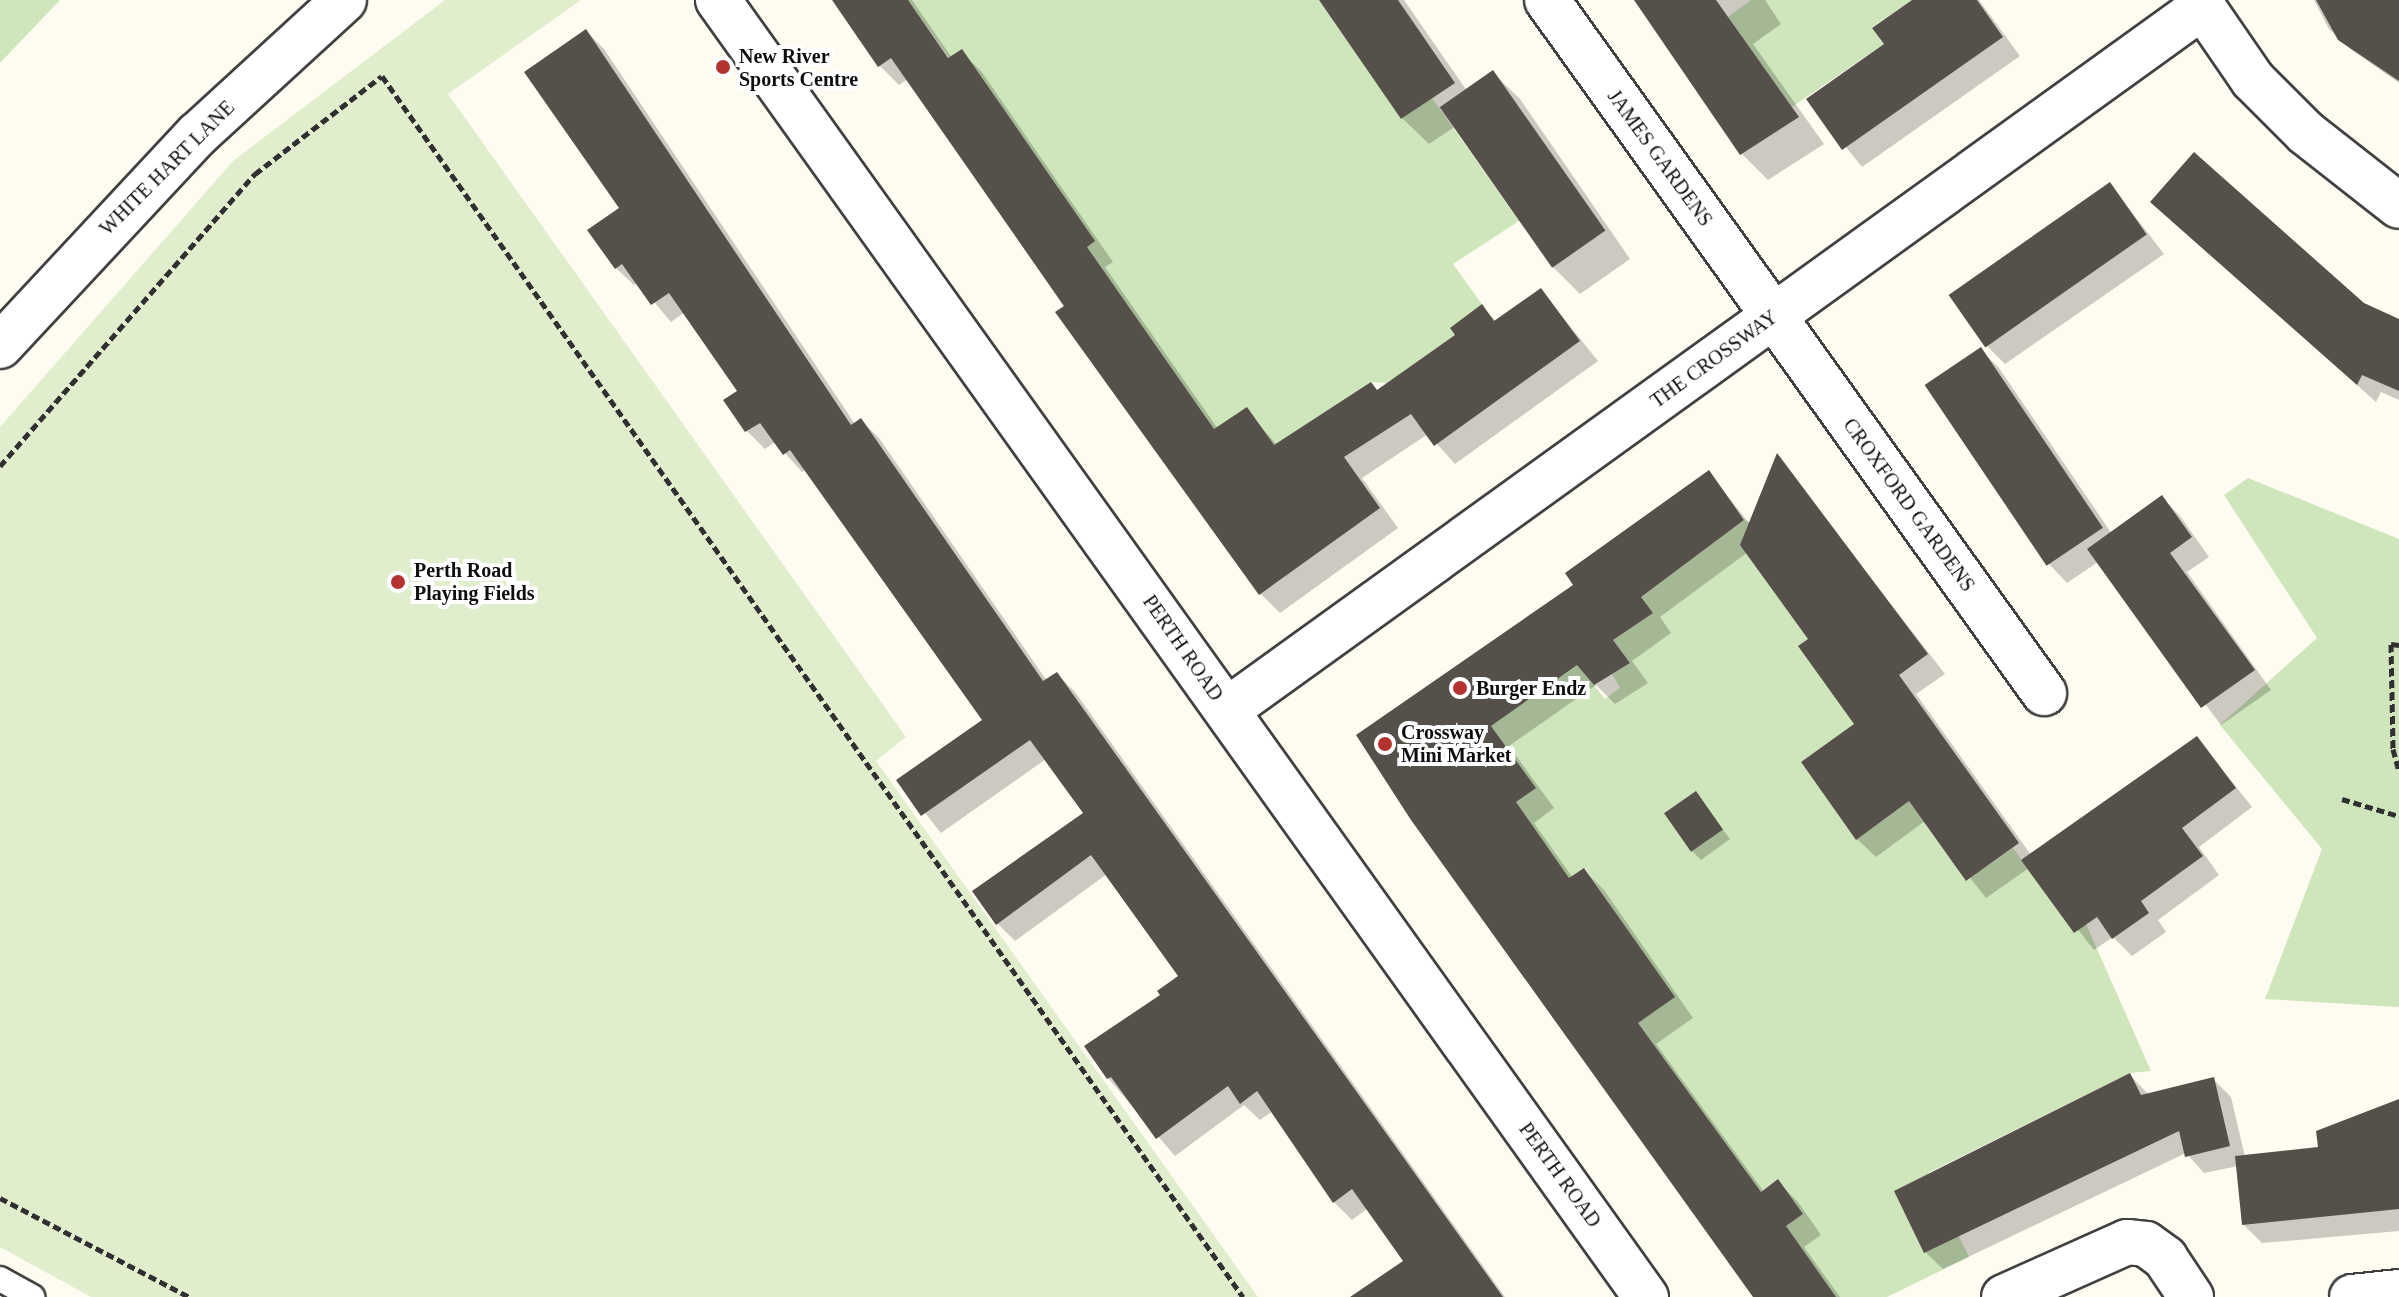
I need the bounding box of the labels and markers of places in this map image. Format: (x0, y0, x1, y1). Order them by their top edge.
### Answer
place label: New River Sports Centre (739, 44, 858, 91)
marker: New River Sports Centre (714, 58, 732, 76)
place label: Perth Road Playing Fields (414, 558, 535, 605)
marker: Perth Road Playing Fields (389, 573, 407, 591)
place label: Burger Endz (1476, 676, 1587, 700)
marker: Burger Endz (1451, 679, 1469, 697)
place label: Crossway Mini Market (1401, 720, 1512, 767)
marker: Crossway Mini Market (1376, 735, 1394, 753)

